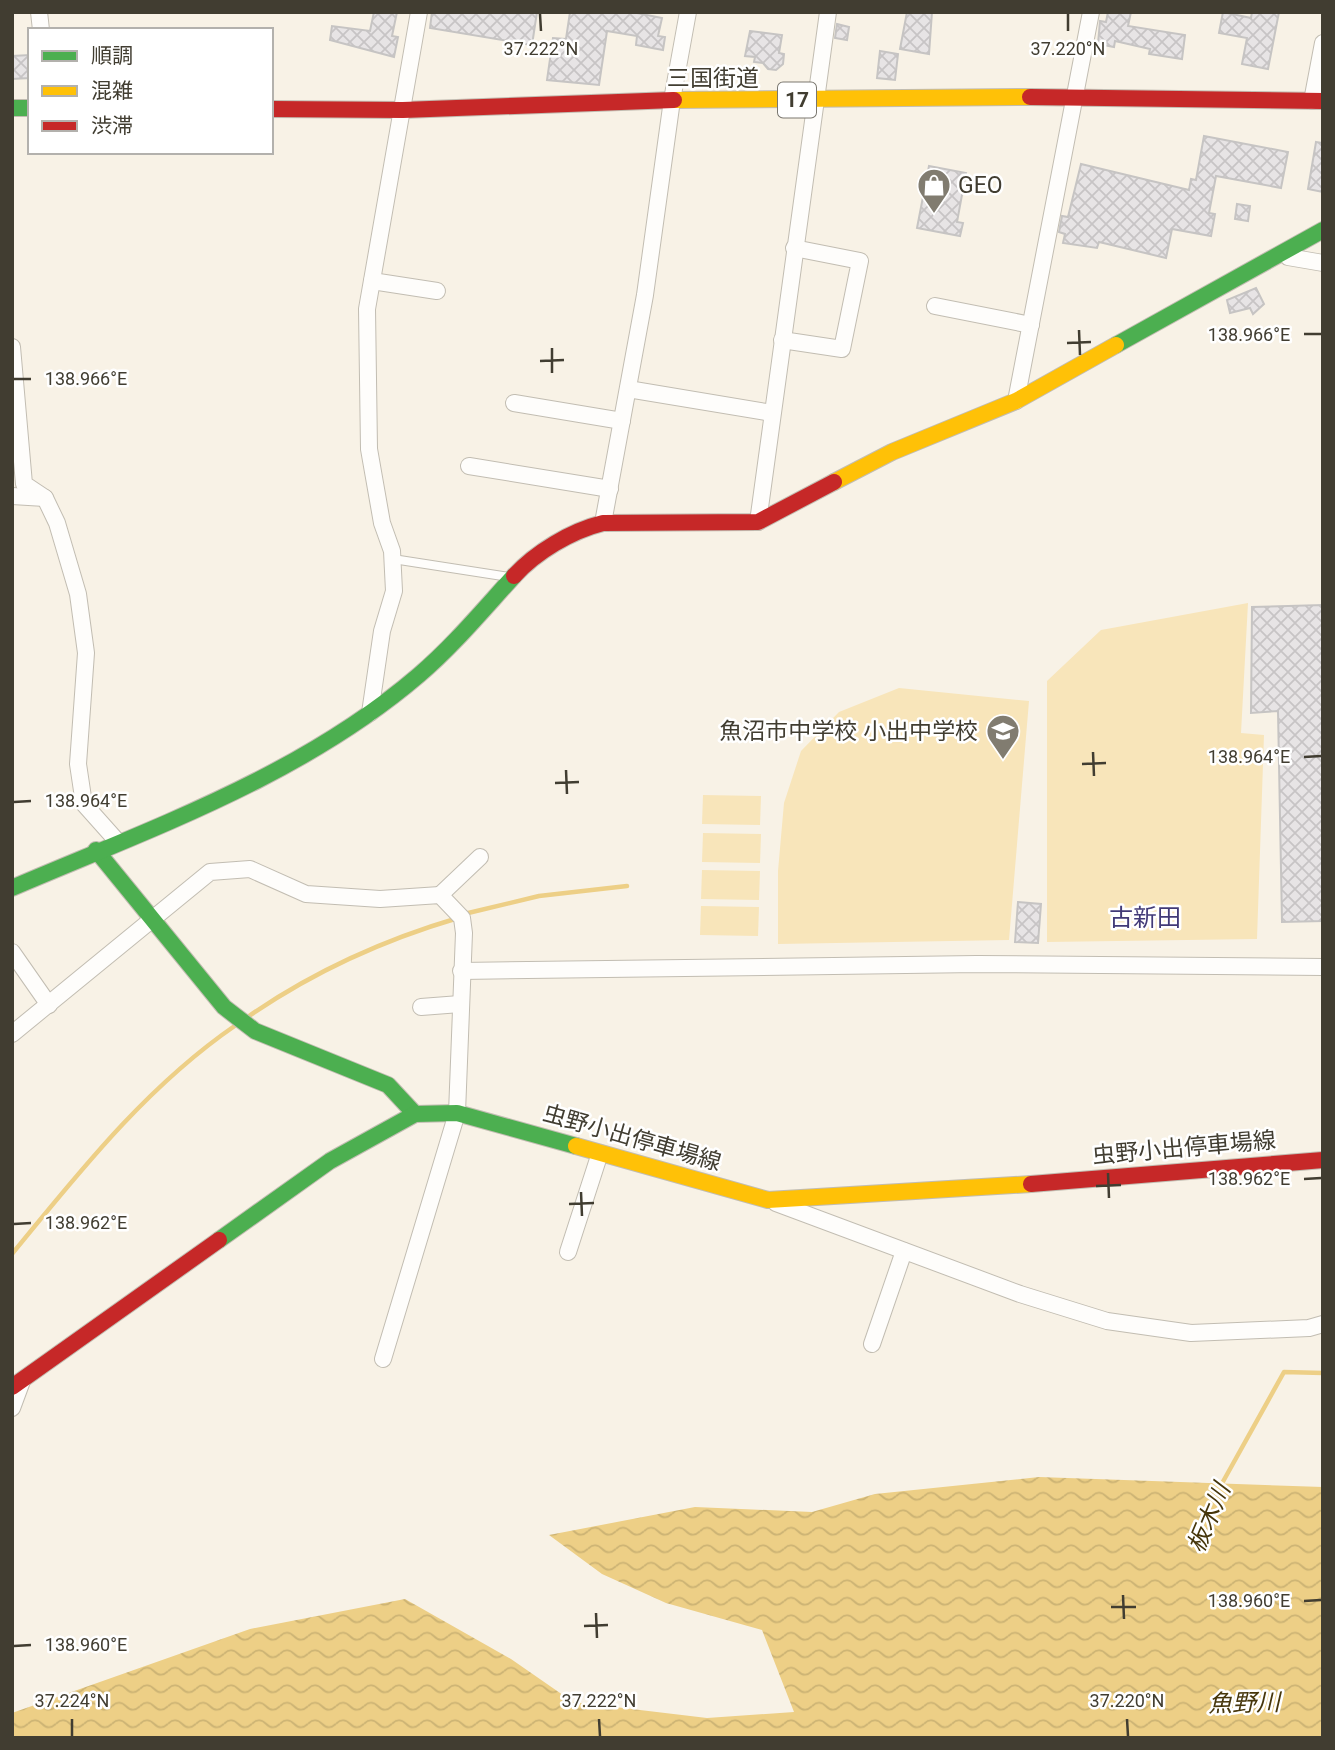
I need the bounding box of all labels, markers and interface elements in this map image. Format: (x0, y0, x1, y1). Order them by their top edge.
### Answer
legend (28, 28, 273, 154)
text: 37.222°N (504, 38, 578, 59)
text: 37.220°N (1031, 38, 1105, 59)
text: 順調 (91, 44, 133, 68)
street label: 三国街道 (667, 65, 759, 92)
text: 混雑 (91, 79, 133, 103)
road number: 17 (778, 82, 816, 118)
text: 渋滞 (91, 114, 133, 138)
shop icon: GEO (915, 166, 953, 215)
place label: GEO (958, 172, 1003, 199)
text: 138.966°E (1208, 324, 1290, 345)
text: 138.966°E (45, 368, 127, 389)
school or university icon: 魚沼市中学校 小出中学校 (984, 712, 1022, 761)
place label: 魚沼市中学校 小出中学校 (719, 718, 978, 745)
text: 138.964°E (1208, 746, 1290, 767)
text: 138.964°E (45, 790, 127, 811)
district label: 古新田 (1109, 904, 1181, 932)
street label: 虫野小出停車場線 (540, 1100, 724, 1176)
street label: 虫野小出停車場線 (1091, 1127, 1277, 1169)
text: 138.962°E (1208, 1168, 1290, 1189)
text: 138.962°E (45, 1212, 127, 1233)
water label: 板木川 (1182, 1477, 1237, 1557)
text: 138.960°E (1208, 1590, 1290, 1611)
text: 138.960°E (45, 1634, 127, 1655)
water label: 魚野川 (1208, 1688, 1283, 1718)
text: 37.224°N (35, 1690, 109, 1711)
text: 37.222°N (562, 1690, 636, 1711)
text: 37.220°N (1090, 1690, 1164, 1711)

